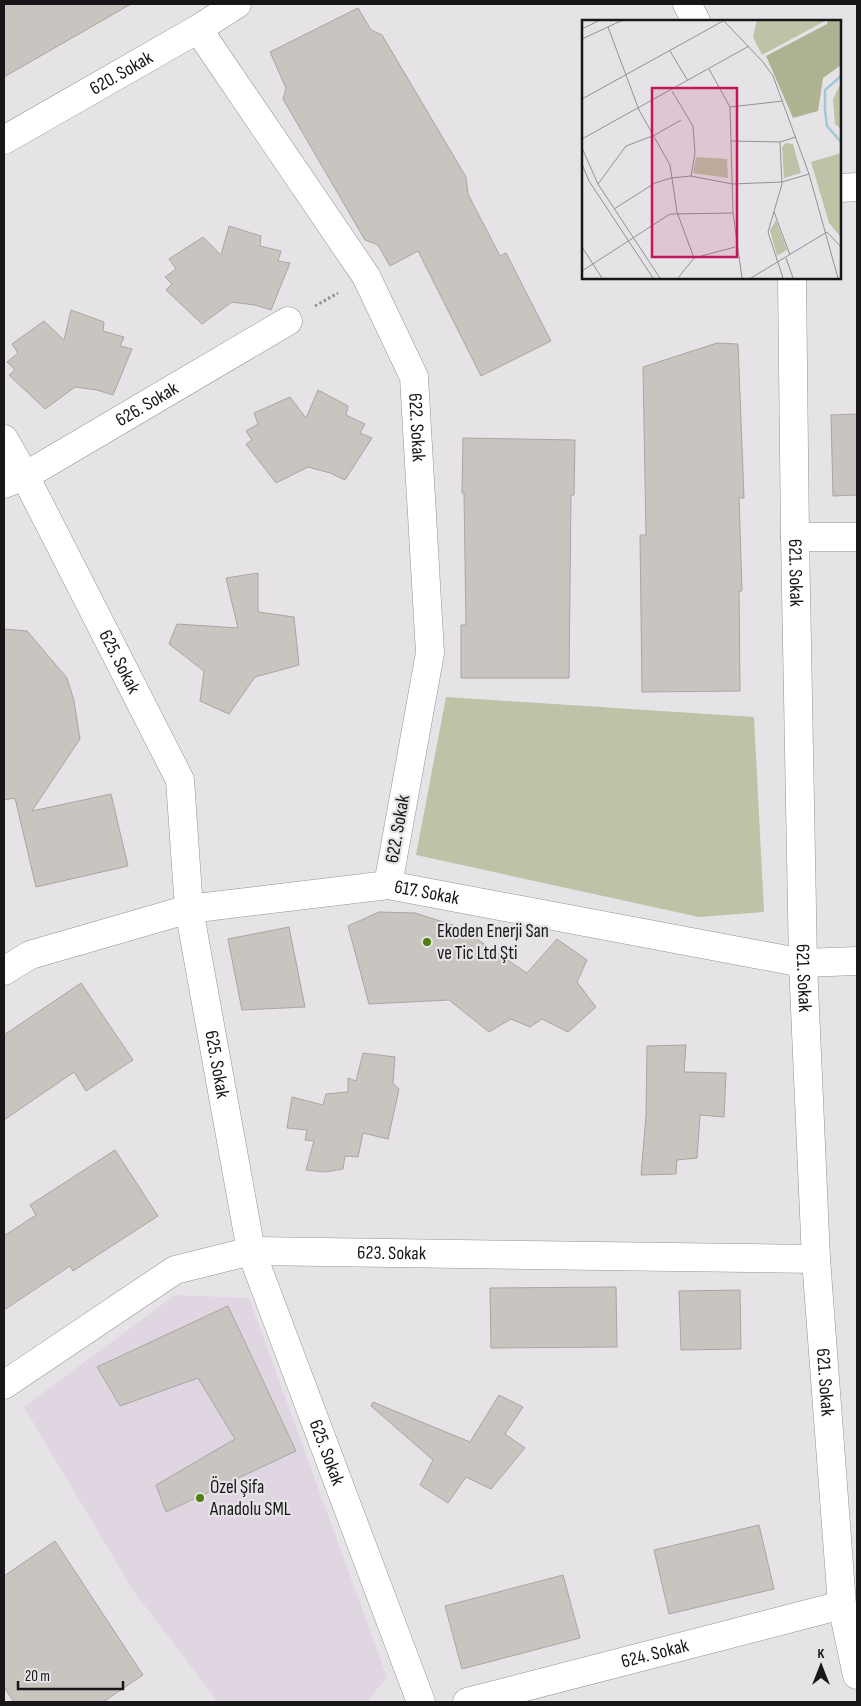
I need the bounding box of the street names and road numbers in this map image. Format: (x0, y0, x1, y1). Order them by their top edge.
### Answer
street label: 620. Sokak (86, 46, 157, 100)
street label: 626. Sokak (111, 376, 183, 431)
street label: 622. Sokak (403, 392, 430, 463)
street label: 621. Sokak (784, 539, 808, 608)
street label: 625. Sokak (94, 626, 146, 698)
street label: 622. Sokak (381, 792, 415, 865)
street label: 617. Sokak (393, 875, 462, 910)
street label: 621. Sokak (791, 944, 817, 1013)
street label: 625. Sokak (200, 1029, 235, 1101)
street label: 623. Sokak (357, 1241, 427, 1265)
street label: 621. Sokak (811, 1347, 839, 1418)
street label: 625. Sokak (304, 1416, 350, 1489)
street label: 624. Sokak (619, 1633, 692, 1673)

